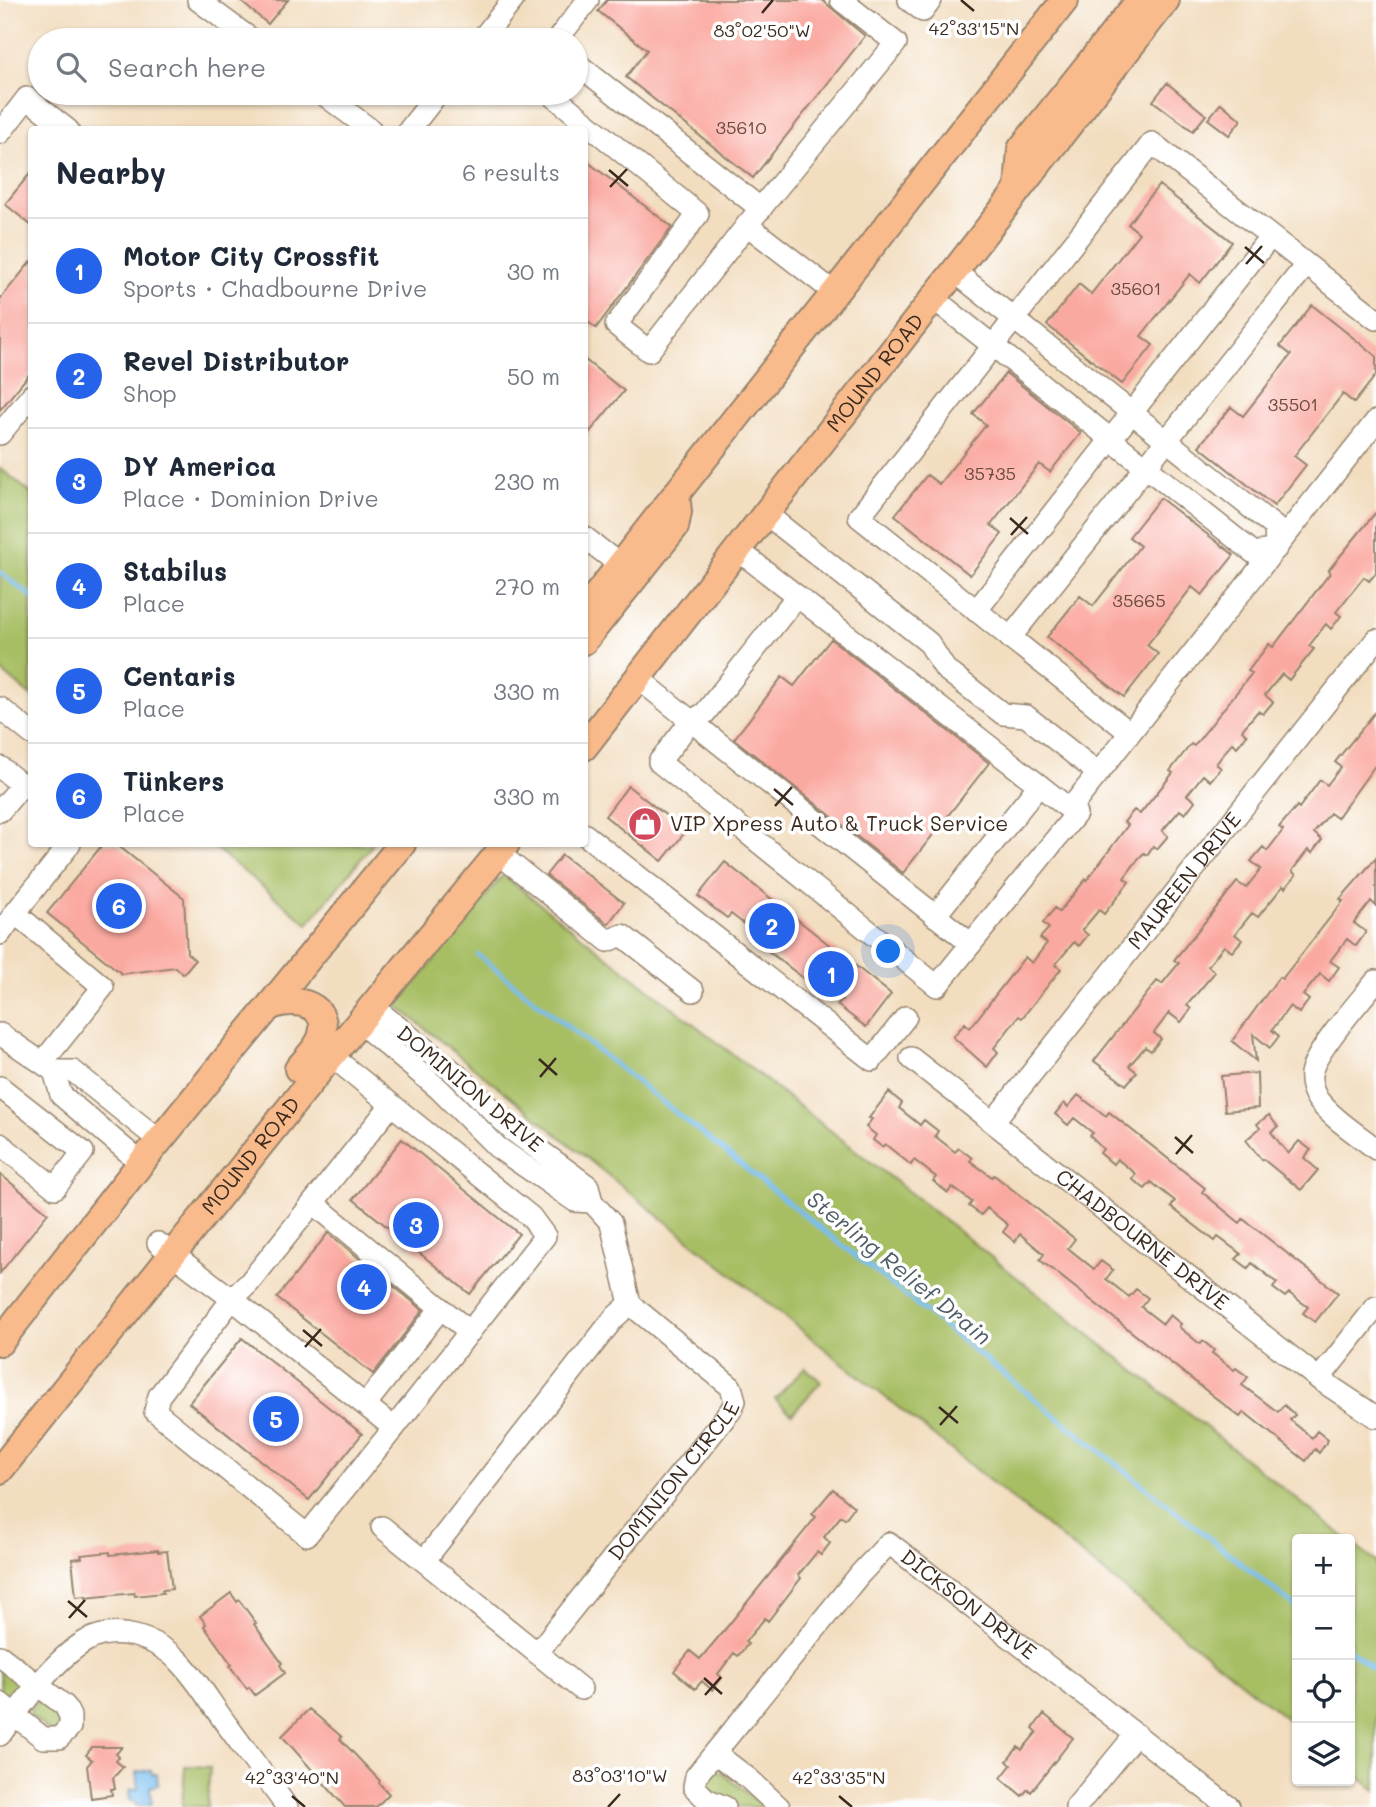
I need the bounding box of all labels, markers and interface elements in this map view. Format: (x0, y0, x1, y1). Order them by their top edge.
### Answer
text: 42°33'15"N (929, 16, 1019, 40)
text: 83°02'50"W (713, 18, 811, 42)
search box (28, 28, 588, 105)
icon: search (52, 48, 90, 86)
text: Search here (108, 50, 266, 84)
house number: 35610 (715, 115, 767, 139)
text: Nearby (56, 152, 166, 192)
text: 6 results (462, 157, 560, 187)
text: Motor City Crossfit (123, 239, 379, 273)
text: 1 (74, 256, 84, 286)
text: 30 m (507, 256, 560, 286)
text: Sports · Chadbourne Drive (123, 273, 427, 303)
house number: 35601 (1110, 276, 1162, 300)
street label: MOUND ROAD (819, 307, 929, 437)
text: Revel Distributor (123, 344, 349, 378)
text: 2 (73, 361, 85, 391)
text: 50 m (507, 361, 560, 391)
text: Shop (123, 378, 177, 408)
house number: 35501 (1268, 392, 1318, 416)
text: DY America (123, 449, 276, 483)
house number: 35735 (964, 461, 1016, 485)
text: 3 (72, 466, 86, 496)
text: 230 m (494, 466, 560, 496)
text: Place · Dominion Drive (123, 483, 379, 513)
text: Stabilus (123, 554, 227, 588)
text: 4 (72, 571, 86, 601)
text: 270 m (495, 571, 560, 601)
text: Place (123, 588, 185, 618)
house number: 35665 (1112, 588, 1166, 612)
text: Centaris (123, 659, 236, 693)
text: 5 (72, 676, 86, 706)
text: 330 m (493, 676, 560, 706)
text: Place (123, 693, 185, 723)
text: Tünkers (123, 764, 224, 798)
text: 6 (72, 781, 86, 811)
text: 330 m (493, 781, 560, 811)
text: Place (123, 798, 185, 828)
shop icon: VIP Xpress Auto & Truck Service (626, 805, 664, 843)
street label: MAUREEN DRIVE (1121, 806, 1246, 954)
place label: VIP Xpress Auto & Truck Service (670, 809, 1008, 836)
pin: 6 (96, 880, 142, 932)
pin: 2 (749, 900, 795, 952)
your location (871, 934, 905, 968)
pin: 1 (808, 948, 854, 1000)
street label: DOMINION DRIVE (392, 1019, 550, 1157)
street label: MOUND ROAD (195, 1091, 305, 1219)
street label: CHADBOURNE DRIVE (1051, 1162, 1235, 1315)
water label: Sterling Relief Drain (801, 1184, 998, 1351)
pin: 3 (393, 1199, 439, 1251)
pin: 4 (341, 1261, 387, 1313)
pin: 5 (253, 1393, 299, 1445)
street label: DOMINION CIRCLE (601, 1397, 745, 1565)
map controls (1292, 1534, 1355, 1786)
button: + (1292, 1534, 1355, 1597)
street label: DICKSON DRIVE (896, 1542, 1043, 1665)
button: − (1292, 1597, 1355, 1660)
button: locate (1292, 1660, 1355, 1723)
button: layers (1292, 1723, 1355, 1786)
text: 83°03'10"W (572, 1763, 668, 1787)
text: 42°33'40"N (245, 1765, 339, 1789)
text: 42°33'35"N (792, 1765, 886, 1789)

